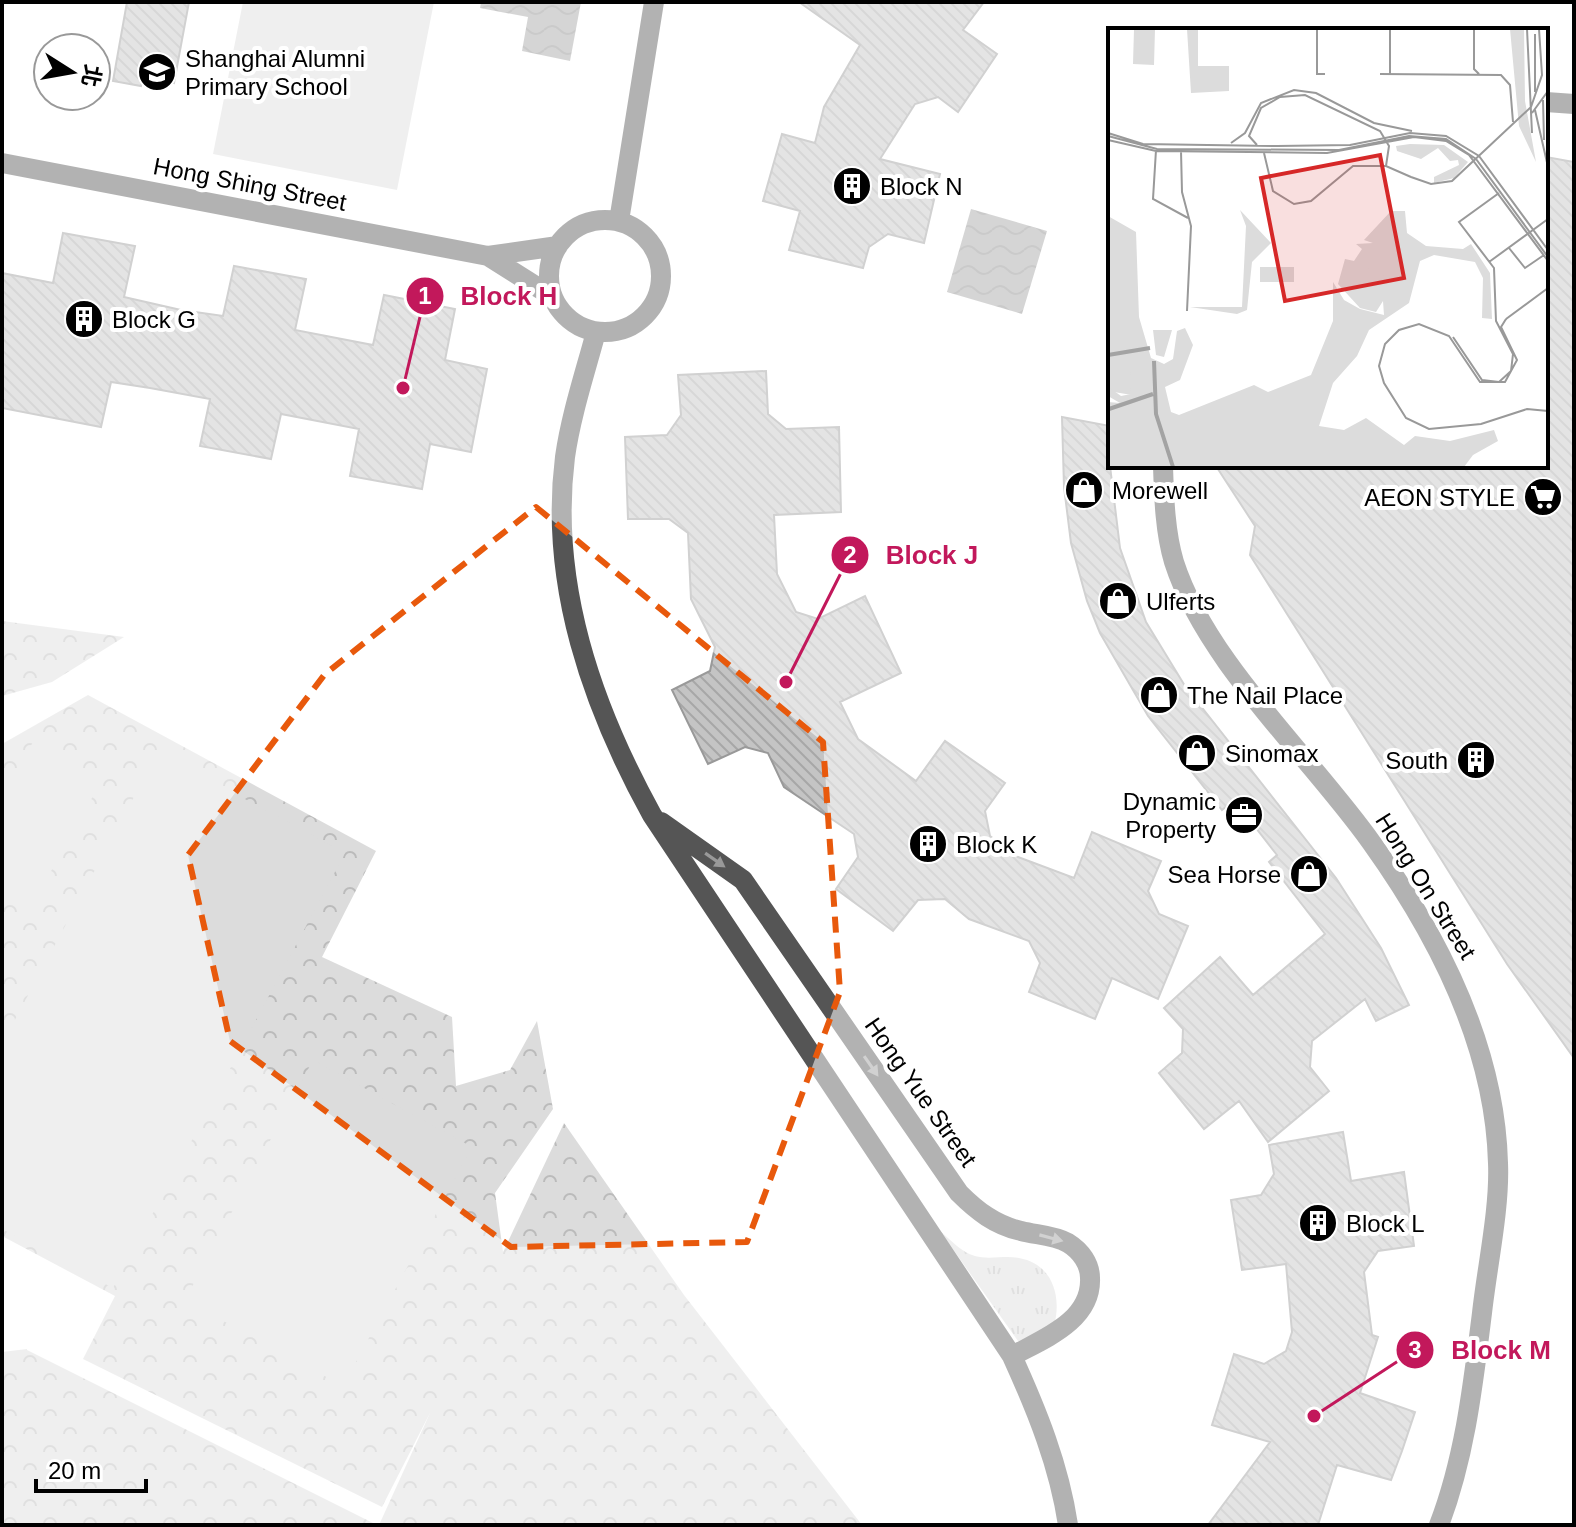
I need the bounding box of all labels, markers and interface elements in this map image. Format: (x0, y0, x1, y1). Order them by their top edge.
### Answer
inset map (1108, 28, 1548, 468)
north arrow (32, 32, 112, 112)
place label: Shanghai Alumni Primary School (185, 45, 365, 100)
school or university icon: Shanghai Alumni Primary School (136, 51, 178, 93)
text: 北 (77, 63, 106, 89)
street label: Hong Shing Street (151, 152, 349, 216)
building icon: Block N (831, 165, 873, 207)
place label: Block N (880, 173, 963, 200)
callout: Block H (405, 271, 574, 321)
text: Block H (461, 281, 557, 311)
text: 1 (418, 282, 432, 309)
building icon: Block G (63, 298, 105, 340)
place label: Block G (112, 306, 196, 333)
shop icon: Morewell (1063, 469, 1105, 511)
supermarket icon: AEON STYLE (1522, 476, 1564, 518)
place label: Morewell (1112, 477, 1208, 504)
place label: AEON STYLE (1364, 484, 1515, 511)
callout: Block J (830, 530, 995, 580)
text: Block J (886, 540, 978, 570)
text: 2 (843, 541, 857, 568)
shop icon: Ulferts (1097, 580, 1139, 622)
place label: Ulferts (1146, 588, 1215, 615)
shop icon: The Nail Place (1138, 674, 1180, 716)
place label: The Nail Place (1187, 682, 1343, 709)
shop icon: Sinomax (1176, 732, 1218, 774)
building icon: South (1455, 739, 1497, 781)
place label: Sinomax (1225, 740, 1318, 767)
place label: South (1385, 747, 1448, 774)
place label: Dynamic Property (1123, 788, 1216, 843)
office icon: Dynamic Property (1223, 794, 1265, 836)
street label: Hong On Street (1370, 808, 1482, 964)
building icon: Block K (907, 823, 949, 865)
place label: Block K (956, 831, 1037, 858)
one-way arrow (705, 852, 726, 867)
shop icon: Sea Horse (1288, 853, 1330, 895)
place label: Sea Horse (1168, 861, 1281, 888)
street label: Hong Yue Street (860, 1012, 983, 1172)
one-way arrow (864, 1055, 879, 1076)
building icon: Block L (1297, 1202, 1339, 1244)
place label: Block L (1346, 1210, 1425, 1237)
one-way arrow (1040, 1232, 1064, 1245)
callout: Block M (1395, 1325, 1567, 1375)
text: Block M (1451, 1335, 1551, 1365)
text: 3 (1408, 1336, 1422, 1363)
scale bar (36, 1443, 146, 1493)
text: 20 m (48, 1457, 101, 1484)

